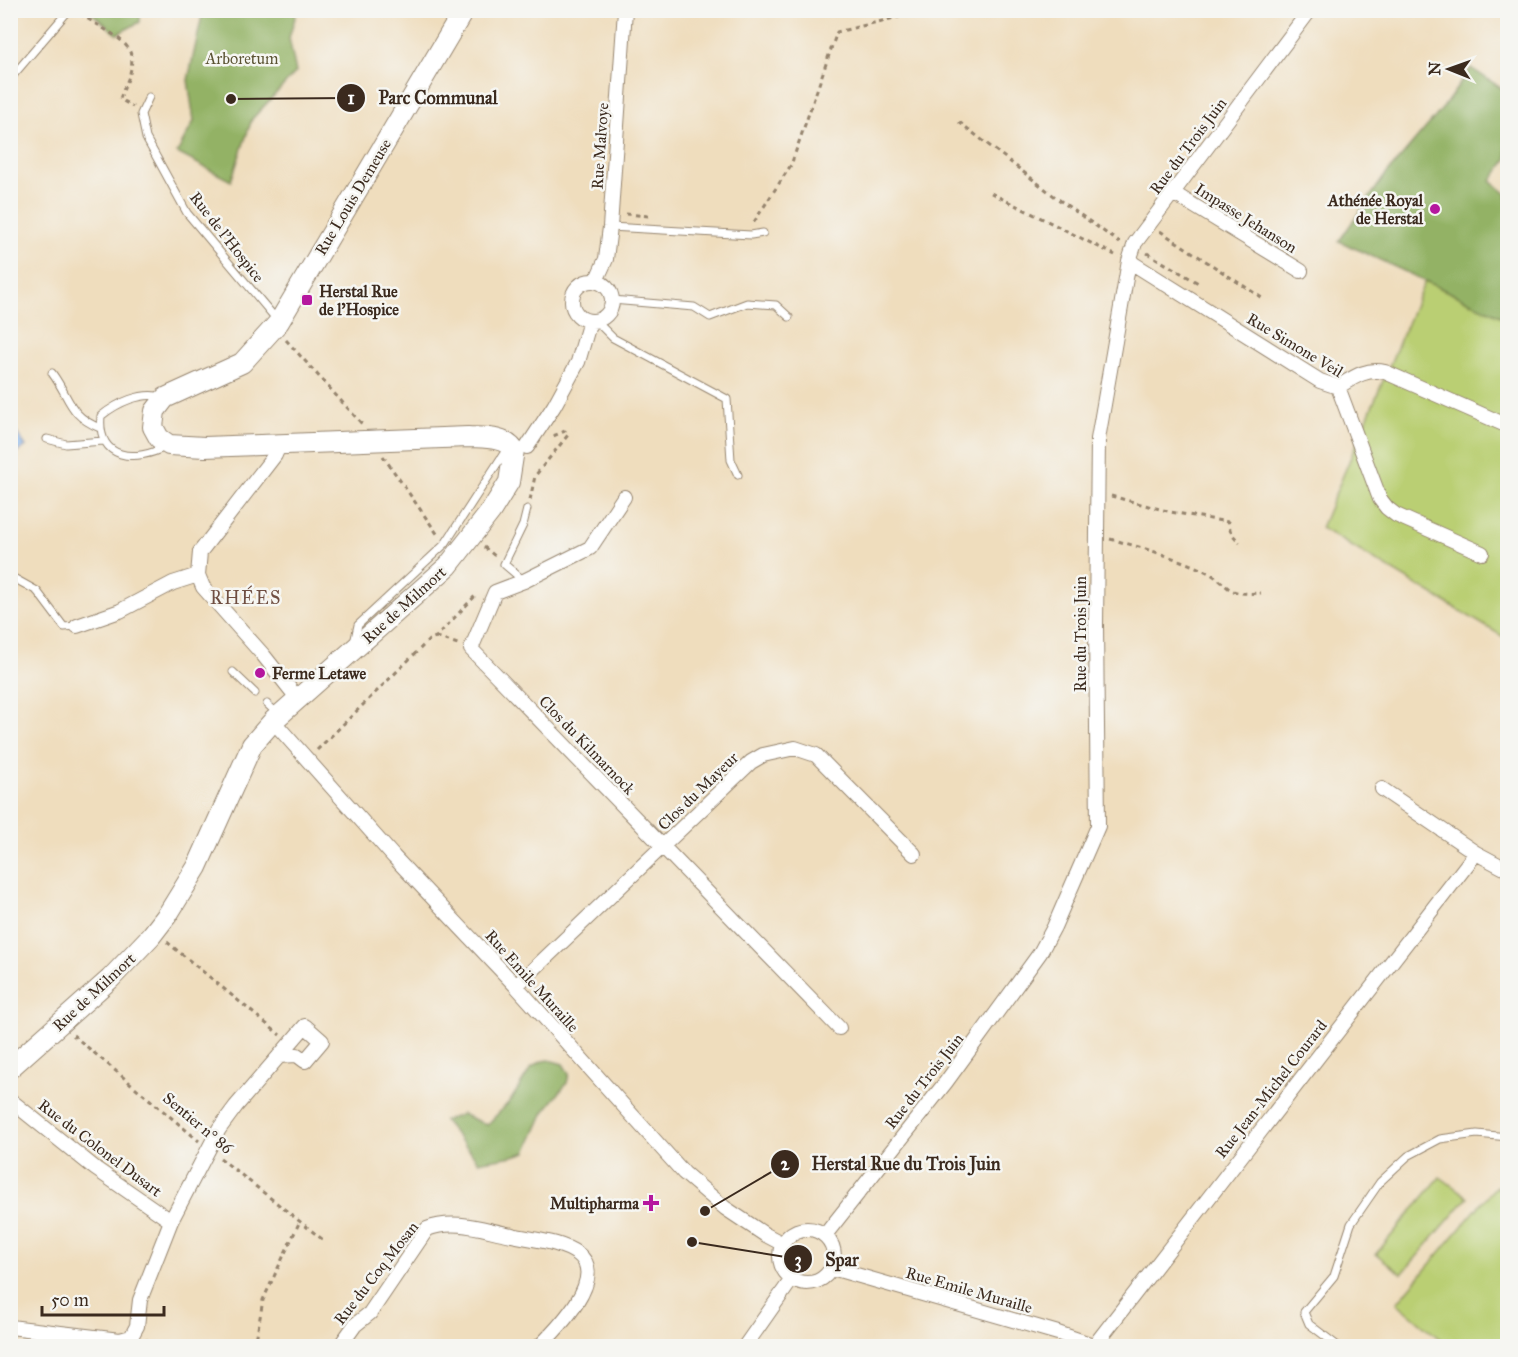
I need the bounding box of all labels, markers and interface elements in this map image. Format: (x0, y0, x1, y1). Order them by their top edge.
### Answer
north arrow (1419, 39, 1479, 99)
park label: Arboretum (205, 49, 279, 68)
text: N (1425, 61, 1444, 76)
callout: Parc Communal (336, 80, 509, 116)
text: 1 (347, 87, 355, 109)
text: Parc Communal (378, 87, 499, 109)
street label: Rue du Trois Juin (1146, 94, 1231, 199)
street label: Rue Malvoye (587, 102, 613, 190)
street label: Rue Louis Demeuse (311, 135, 395, 259)
street label: Impasse Jehanson (1191, 179, 1301, 258)
street label: Rue de l'Hospice (186, 188, 268, 286)
place label: Athénée Royal de Herstal (1327, 191, 1424, 228)
marker: Athénée Royal de Herstal (1428, 202, 1442, 216)
place label: Herstal Rue de l'Hospice (319, 282, 399, 320)
marker: Herstal Rue de l'Hospice (300, 293, 314, 307)
street label: Rue Simone Veil (1243, 309, 1347, 382)
street label: Rue de Milmort (358, 562, 450, 648)
street label: Rue du Trois Juin (1071, 576, 1091, 692)
district label: RHÉES (210, 585, 282, 609)
place label: Ferme Letawe (272, 664, 366, 683)
marker: Ferme Letawe (253, 666, 267, 680)
street label: Clos du Kilmarnock (535, 692, 639, 799)
street label: Clos du Mayeur (654, 748, 742, 834)
street label: Rue Emile Muraille (481, 926, 583, 1036)
street label: Rue de Milmort (49, 949, 140, 1035)
street label: Rue Jean-Michel Courard (1211, 1016, 1332, 1162)
street label: Rue du Trois Juin (881, 1029, 968, 1133)
street label: Sentier n° 86 (159, 1088, 237, 1158)
street label: Rue du Colonel Dusart (34, 1095, 166, 1201)
callout: Herstal Rue du Trois Juin (770, 1146, 1013, 1182)
text: 2 (781, 1153, 791, 1175)
text: Herstal Rue du Trois Juin (811, 1153, 1001, 1176)
place label: Multipharma (550, 1194, 640, 1214)
marker: Multipharma (644, 1196, 658, 1210)
street label: Rue du Coq Mosan (330, 1217, 423, 1329)
callout: Spar (783, 1241, 871, 1277)
text: 3 (794, 1249, 802, 1272)
text: Spar (825, 1249, 860, 1272)
street label: Rue Emile Muraille (904, 1263, 1035, 1317)
scale bar (42, 1279, 164, 1317)
text: 50 m (51, 1289, 89, 1311)

